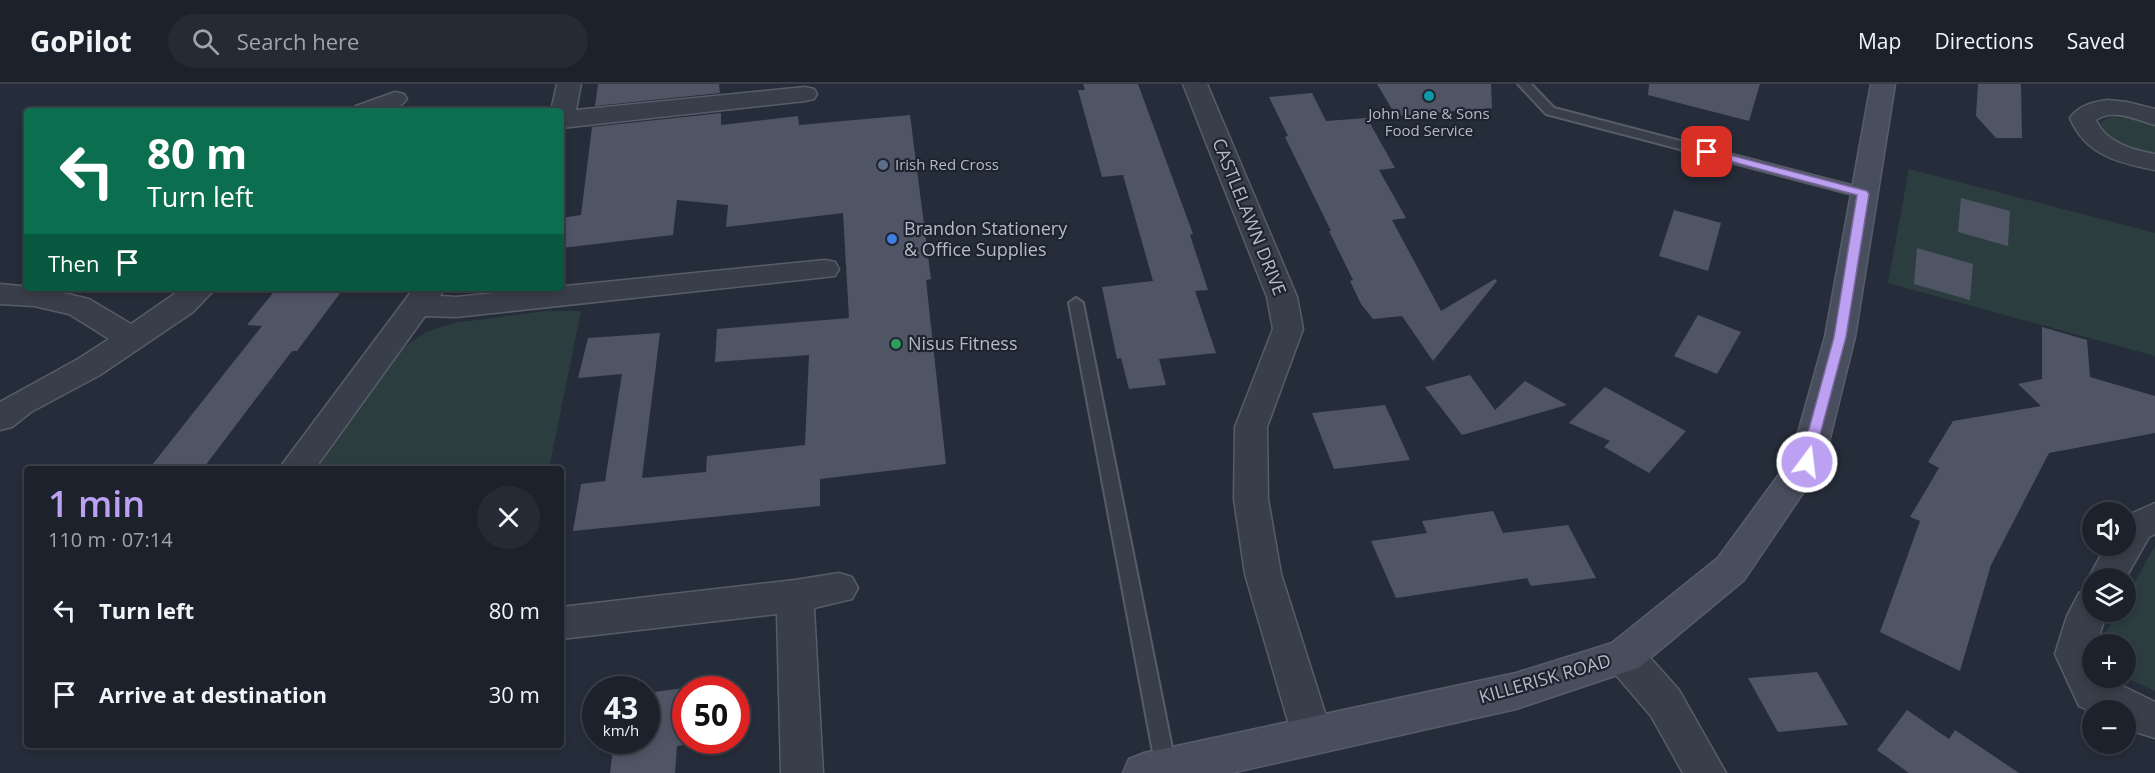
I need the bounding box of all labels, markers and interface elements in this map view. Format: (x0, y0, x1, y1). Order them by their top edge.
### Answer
search box (168, 14, 588, 68)
text: GoPilot (30, 22, 132, 60)
icon: search (189, 25, 222, 58)
text: Search here (237, 26, 359, 56)
text: Map (1858, 27, 1901, 55)
text: Directions (1934, 27, 2034, 55)
text: Saved (2067, 27, 2125, 55)
marker: John Lane & Sons Food Service (1422, 89, 1436, 103)
place label: John Lane & Sons Food Service (1366, 103, 1490, 140)
text: 80 m (147, 124, 247, 181)
pin (1681, 126, 1732, 177)
icon: left (48, 132, 126, 210)
street label: CASTLELAWN DRIVE (1207, 134, 1292, 299)
icon: arrive (1690, 135, 1723, 168)
place label: Irish Red Cross (895, 154, 999, 174)
marker: Irish Red Cross (876, 158, 890, 172)
text: Turn left (147, 178, 254, 215)
place label: Brandon Stationery & Office Supplies (904, 216, 1068, 261)
marker: Brandon Stationery & Office Supplies (885, 232, 899, 246)
icon: arrive (111, 246, 144, 279)
text: Then (48, 248, 99, 278)
place label: Nisus Fitness (908, 331, 1018, 355)
marker: Nisus Fitness (889, 337, 903, 351)
position arrow (1775, 430, 1839, 494)
text: 1 min (48, 479, 145, 528)
button: close (477, 486, 540, 549)
map controls (2082, 502, 2136, 754)
button: sound (2082, 502, 2136, 556)
text: 110 m · 07:14 (48, 526, 173, 553)
button: layers (2082, 568, 2136, 622)
icon: left (48, 594, 81, 627)
text: Turn left (99, 595, 194, 625)
text: 80 m (489, 595, 540, 625)
button: + (2082, 634, 2136, 688)
street label: KILLERISK ROAD (1476, 648, 1613, 708)
speed limit sign: 50 (672, 676, 750, 754)
icon: arrive (48, 678, 81, 711)
text: Arrive at destination (99, 679, 327, 709)
text: 30 m (489, 679, 540, 709)
text: 43 (604, 687, 638, 728)
button: − (2082, 700, 2136, 754)
text: km/h (603, 720, 639, 740)

